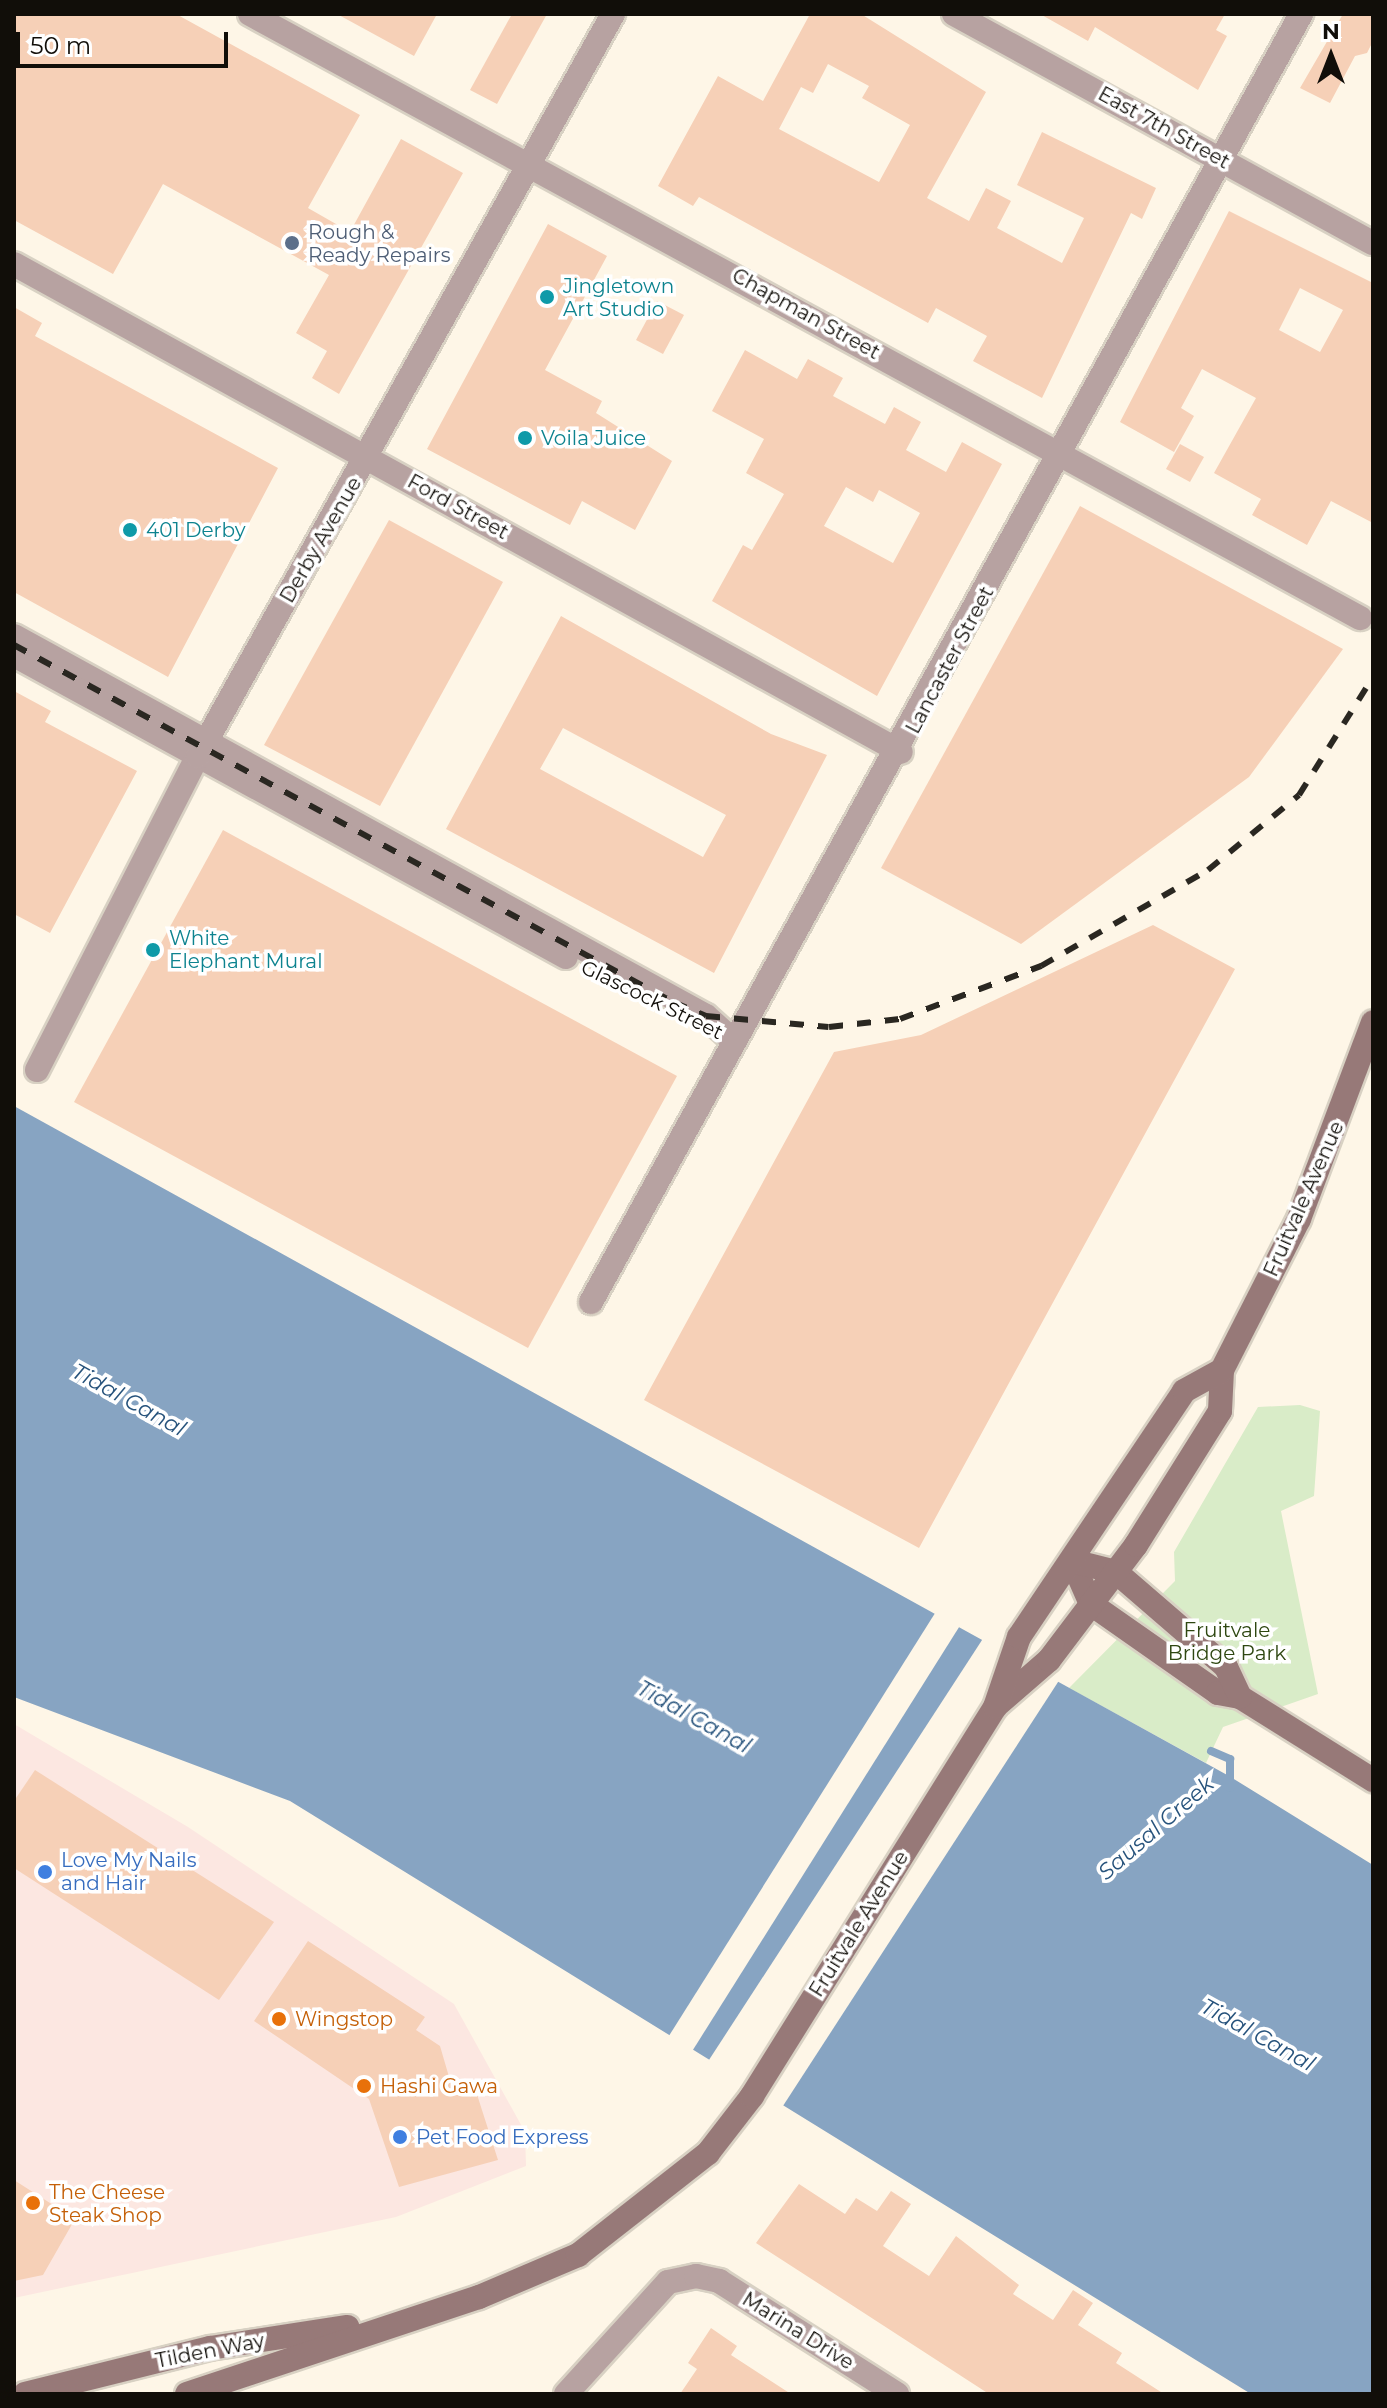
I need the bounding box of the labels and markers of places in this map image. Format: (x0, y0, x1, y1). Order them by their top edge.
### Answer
place label: Rough & Ready Repairs (308, 220, 451, 267)
marker: Rough & Ready Repairs (283, 234, 301, 252)
place label: Jingletown Art Studio (563, 274, 674, 321)
marker: Jingletown Art Studio (538, 288, 556, 306)
place label: Voila Juice (541, 426, 646, 450)
marker: Voila Juice (516, 429, 534, 447)
place label: 401 Derby (146, 518, 245, 542)
marker: 401 Derby (121, 521, 139, 539)
place label: White Elephant Mural (169, 926, 323, 973)
marker: White Elephant Mural (144, 941, 162, 959)
place label: Love My Nails and Hair (61, 1848, 196, 1895)
marker: Love My Nails and Hair (36, 1863, 54, 1881)
place label: Wingstop (295, 2007, 393, 2031)
marker: Wingstop (270, 2010, 288, 2028)
place label: Hashi Gawa (380, 2074, 498, 2098)
marker: Hashi Gawa (355, 2077, 373, 2095)
place label: Pet Food Express (416, 2125, 588, 2149)
marker: Pet Food Express (391, 2128, 409, 2146)
place label: The Cheese Steak Shop (49, 2180, 165, 2227)
marker: The Cheese Steak Shop (24, 2194, 42, 2212)

